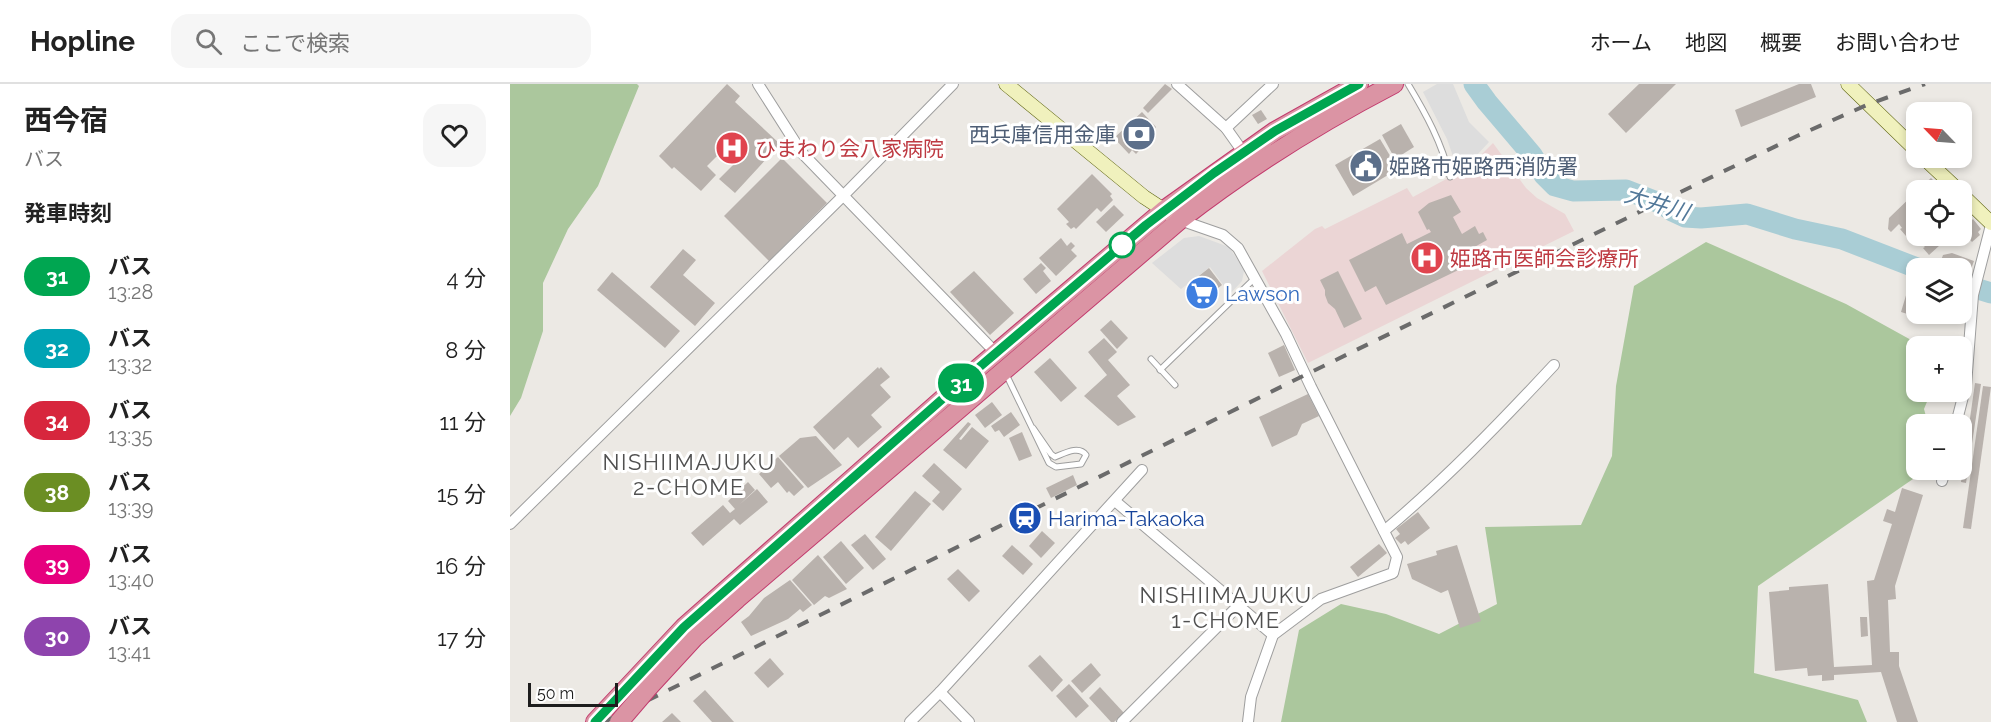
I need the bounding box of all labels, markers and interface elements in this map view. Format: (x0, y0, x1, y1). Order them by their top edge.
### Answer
search box (171, 14, 591, 68)
text: Hopline (30, 25, 135, 58)
icon: search (192, 25, 225, 58)
text: ここで検索 (240, 30, 350, 56)
text: ホーム (1590, 30, 1652, 55)
text: 地図 (1685, 30, 1727, 55)
text: 概要 (1760, 30, 1802, 55)
text: お問い合わせ (1835, 30, 1961, 55)
north arrow (1906, 102, 1972, 168)
map controls (1906, 102, 1972, 480)
text: 西今宿 (24, 104, 108, 137)
button: heart (423, 104, 486, 167)
bank icon: 西兵庫信用金庫 (1121, 116, 1157, 152)
place label: 西兵庫信用金庫 (969, 122, 1116, 147)
hospital icon: ひまわり会八家病院 (714, 130, 750, 166)
place label: ひまわり会八家病院 (755, 136, 944, 161)
text: バス (24, 147, 64, 171)
public building icon: 姫路市姫路西消防署 (1348, 148, 1384, 184)
place label: 姫路市姫路西消防署 (1389, 154, 1578, 179)
button: locate (1906, 180, 1972, 246)
water label: 大井川 (1622, 181, 1694, 226)
text: 発車時刻 (24, 200, 112, 226)
unlabelled marker (1109, 232, 1135, 258)
hospital icon: 姫路市医師会診療所 (1409, 240, 1445, 276)
place label: 姫路市医師会診療所 (1450, 246, 1639, 271)
text: バス (108, 253, 152, 279)
button: layers (1906, 258, 1972, 324)
text: 31 (46, 264, 68, 289)
text: 4 分 (446, 265, 486, 291)
supermarket icon: Lawson (1184, 275, 1220, 311)
text: 13:28 (108, 280, 153, 304)
place label: Lawson (1225, 281, 1300, 306)
text: バス (108, 325, 152, 351)
text: 32 (45, 336, 69, 361)
button: + (1906, 336, 1972, 402)
text: 8 分 (445, 337, 486, 363)
text: 13:32 (108, 352, 152, 376)
line badge: 31 (934, 364, 988, 402)
text: 31 (950, 371, 972, 396)
text: バス (108, 397, 152, 423)
text: 34 (45, 408, 69, 433)
text: 11 分 (440, 409, 486, 435)
button: − (1906, 414, 1972, 480)
text: 13:35 (108, 424, 153, 448)
district label: NISHIIMAJUKU 2-CHOME (602, 449, 776, 500)
text: バス (108, 469, 152, 495)
text: 38 (45, 480, 69, 505)
text: 15 分 (437, 481, 486, 507)
text: 13:39 (108, 496, 153, 520)
station icon: Harima-Takaoka (1007, 500, 1043, 536)
place label: Harima-Takaoka (1048, 506, 1205, 531)
text: バス (108, 541, 152, 567)
text: 39 (45, 552, 69, 577)
text: 16 分 (436, 553, 486, 579)
text: 13:40 (108, 568, 154, 592)
district label: NISHIIMAJUKU 1-CHOME (1139, 582, 1313, 633)
text: バス (108, 613, 152, 639)
text: 30 (45, 624, 69, 649)
text: 17 分 (437, 625, 486, 651)
text: 13:41 (108, 640, 150, 664)
scale bar (528, 680, 618, 708)
text: 50 m (537, 684, 574, 703)

